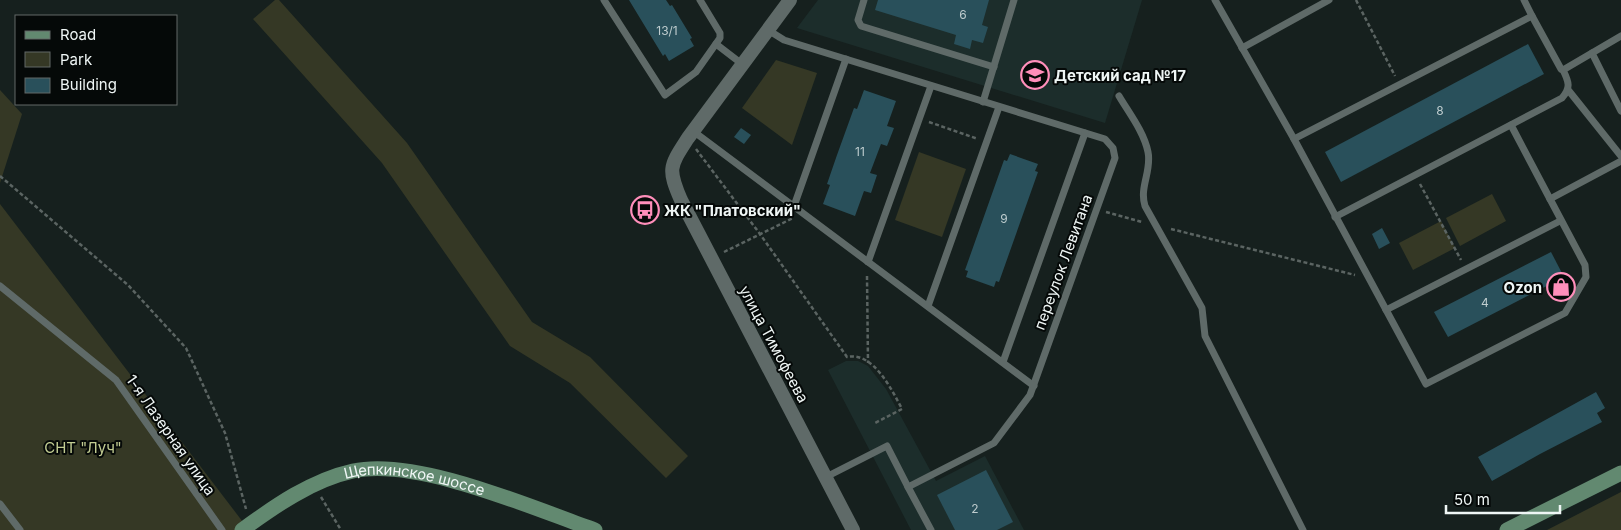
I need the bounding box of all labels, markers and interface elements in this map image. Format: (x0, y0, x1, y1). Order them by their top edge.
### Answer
house number: 6 (959, 7, 967, 22)
legend (15, 15, 178, 105)
house number: 13/1 (656, 23, 678, 38)
text: Road (60, 25, 96, 44)
text: Park (60, 50, 93, 69)
school or university icon: Детский сад №17 (1020, 60, 1050, 90)
place label: Детский сад №17 (1054, 66, 1186, 85)
text: Building (60, 75, 117, 94)
house number: 8 (1436, 103, 1444, 118)
house number: 11 (855, 144, 865, 159)
street label: переулок Левитана (1030, 192, 1096, 332)
bus stop icon: ЖК "Платовский" (630, 195, 660, 225)
place label: ЖК "Платовский" (664, 201, 801, 220)
house number: 9 (1000, 211, 1008, 226)
shop icon: Ozon (1546, 272, 1576, 302)
place label: Ozon (1504, 278, 1542, 297)
street label: улица Тимофеева (735, 282, 813, 406)
house number: 4 (1481, 295, 1489, 310)
street label: 1-я Лазерная улица (122, 371, 220, 499)
park label: СНТ "Луч" (44, 438, 122, 457)
street label: Щепкинское шоссе (342, 459, 487, 499)
scale bar (1446, 482, 1560, 514)
text: 50 m (1454, 490, 1490, 509)
house number: 2 (971, 501, 979, 516)

